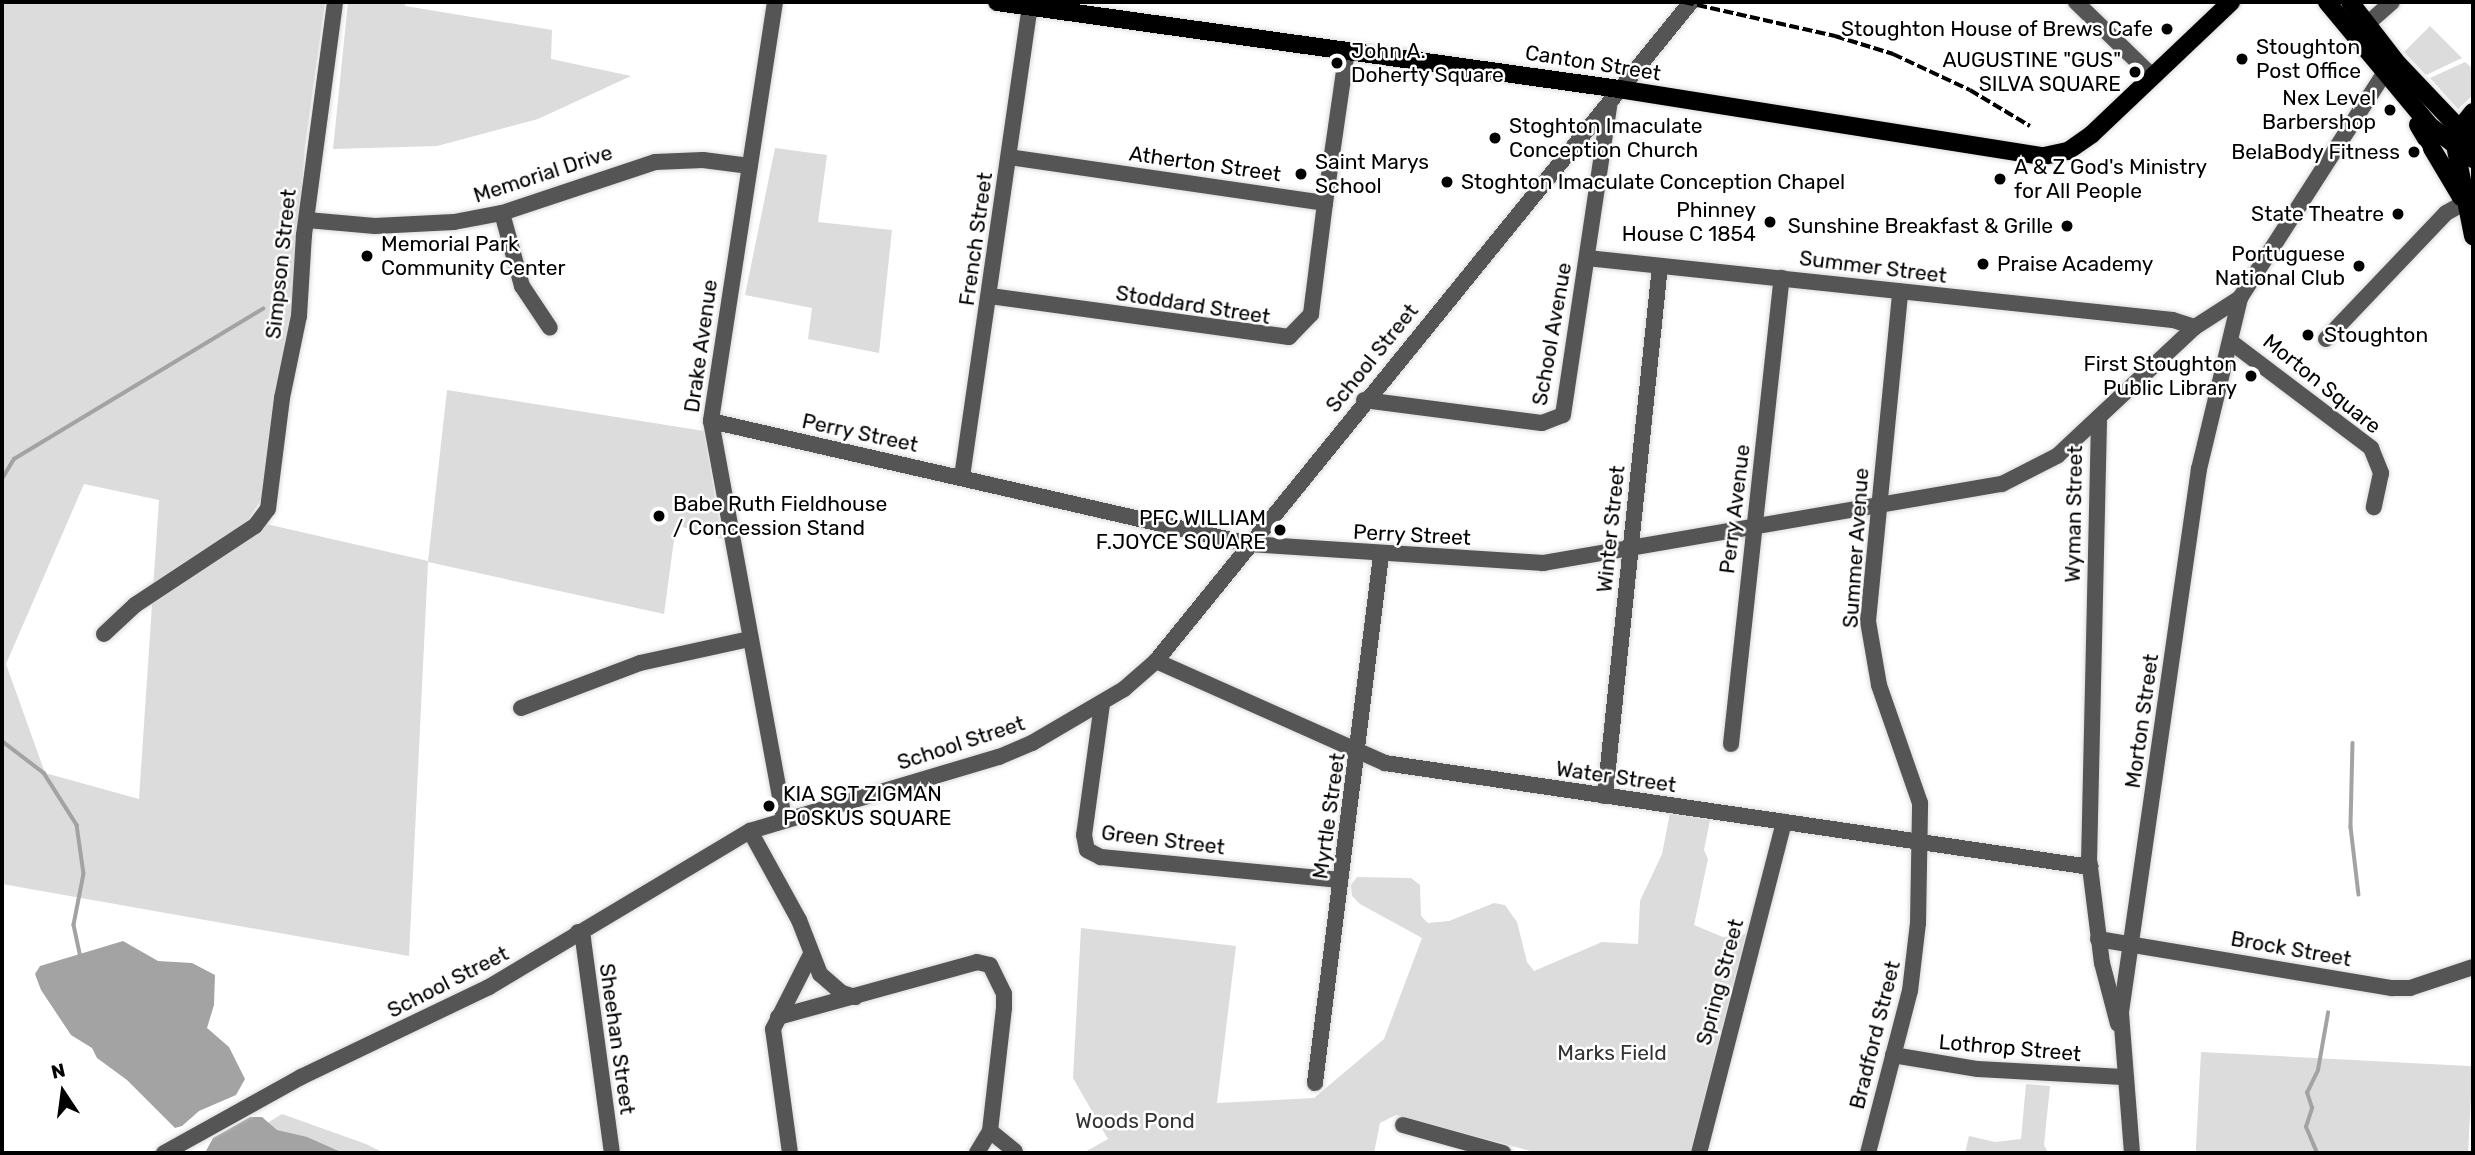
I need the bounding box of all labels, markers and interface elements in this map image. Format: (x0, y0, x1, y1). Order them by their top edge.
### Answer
place label: Stoughton House of Brews Cafe (1840, 16, 2153, 42)
marker: Stoughton House of Brews Cafe (2159, 21, 2175, 37)
place label: Stoughton Post Office (2256, 34, 2361, 84)
place label: John A. Doherty Square (1351, 38, 1504, 88)
street label: Canton Street (1523, 40, 1663, 86)
place label: AUGUSTINE "GUS" SILVA SQUARE (1942, 47, 2121, 97)
marker: Stoughton Post Office (2234, 51, 2250, 67)
marker: John A. Doherty Square (1329, 55, 1345, 71)
marker: AUGUSTINE "GUS" SILVA SQUARE (2127, 64, 2143, 80)
place label: Nex Level Barbershop (2262, 85, 2376, 135)
marker: Nex Level Barbershop (2382, 102, 2398, 118)
place label: Stoghton Imaculate Conception Church (1509, 113, 1702, 163)
marker: Stoghton Imaculate Conception Church (1487, 130, 1503, 146)
place label: BelaBody Fitness (2231, 139, 2400, 165)
street label: Memorial Drive (470, 140, 616, 208)
street label: Atherton Street (1127, 141, 1283, 187)
marker: BelaBody Fitness (2406, 144, 2422, 160)
place label: Saint Marys School (1315, 149, 1429, 199)
place label: A & Z God's Ministry for All People (2014, 154, 2208, 204)
marker: Saint Marys School (1293, 166, 1309, 182)
place label: Stoghton Imaculate Conception Chapel (1461, 169, 1845, 195)
street label: French Street (954, 171, 998, 307)
marker: A & Z God's Ministry for All People (1992, 171, 2008, 187)
marker: Stoghton Imaculate Conception Chapel (1439, 174, 1455, 190)
street label: Simpson Street (261, 188, 301, 340)
place label: Phinney House C 1854 (1622, 197, 1756, 247)
place label: State Theatre (2251, 201, 2384, 227)
marker: State Theatre (2390, 206, 2406, 222)
place label: Sunshine Breakfast & Grille (1788, 213, 2053, 239)
marker: Phinney House C 1854 (1762, 214, 1778, 230)
marker: Sunshine Breakfast & Grille (2059, 218, 2075, 234)
place label: Memorial Park Community Center (381, 231, 566, 281)
place label: Portuguese National Club (2215, 241, 2345, 291)
street label: Summer Street (1798, 245, 1948, 289)
marker: Memorial Park Community Center (359, 248, 375, 264)
place label: Praise Academy (1997, 251, 2154, 277)
marker: Praise Academy (1975, 256, 1991, 272)
marker: Portuguese National Club (2351, 258, 2367, 274)
street label: School Avenue (1527, 260, 1577, 408)
street label: Drake Avenue (679, 278, 723, 414)
street label: Stoddard Street (1114, 280, 1272, 330)
street label: School Street (1321, 299, 1423, 417)
place label: Stoughton (2324, 322, 2428, 348)
marker: Stoughton (2298, 325, 2318, 345)
street label: Morton Square (2258, 329, 2386, 439)
place label: First Stoughton Public Library (2083, 351, 2237, 401)
marker: First Stoughton Public Library (2243, 368, 2259, 384)
street label: Perry Street (799, 408, 921, 458)
street label: Perry Avenue (1714, 442, 1756, 576)
street label: Wyman Street (2060, 445, 2088, 583)
street label: Winter Street (1592, 464, 1630, 594)
street label: Summer Avenue (1838, 467, 1874, 629)
place label: Babe Ruth Fieldhouse / Concession Stand (673, 491, 887, 541)
place label: PFC WILLIAM F.JOYCE SQUARE (1096, 505, 1266, 555)
marker: Babe Ruth Fieldhouse / Concession Stand (651, 508, 667, 524)
street label: Perry Street (1352, 519, 1472, 551)
marker: PFC WILLIAM F.JOYCE SQUARE (1272, 522, 1288, 538)
street label: Morton Street (2120, 652, 2164, 790)
street label: School Street (894, 711, 1028, 775)
street label: Myrtle Street (1308, 751, 1350, 881)
street label: Water Street (1554, 756, 1678, 798)
place label: KIA SGT ZIGMAN POSKUS SQUARE (783, 781, 952, 831)
marker: KIA SGT ZIGMAN POSKUS SQUARE (761, 798, 777, 814)
street label: Green Street (1100, 820, 1226, 860)
street label: Spring Street (1691, 916, 1749, 1048)
street label: Brock Street (2229, 926, 2353, 972)
street label: School Street (383, 941, 513, 1023)
street label: Bradford Street (1844, 958, 1906, 1112)
street label: Sheehan Street (594, 962, 640, 1116)
street label: Lothrop Street (1938, 1029, 2082, 1067)
park label: Marks Field (1557, 1040, 1667, 1066)
north arrow (28, 1057, 98, 1127)
text: N (49, 1058, 67, 1084)
park label: Woods Pond (1075, 1108, 1195, 1134)

